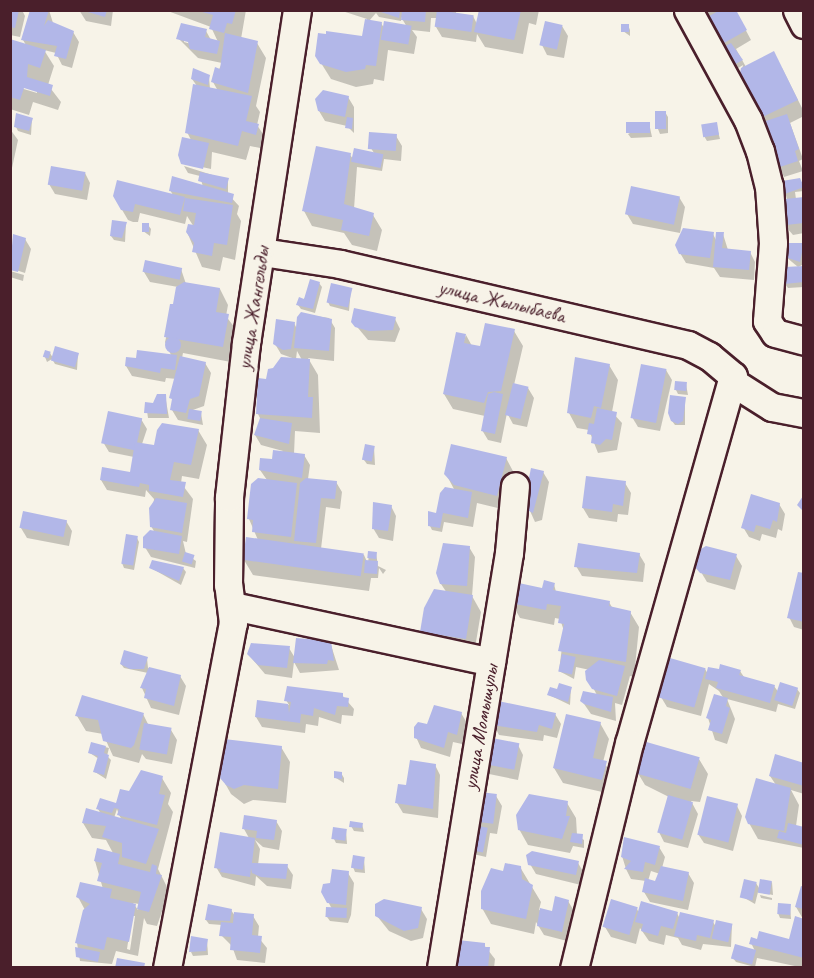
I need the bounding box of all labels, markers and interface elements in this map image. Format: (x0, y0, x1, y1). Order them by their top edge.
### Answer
street label: улица Жангельды (231, 244, 275, 372)
street label: улица Жылыбаева (436, 274, 568, 328)
street label: улица Момышулы (457, 662, 503, 792)

